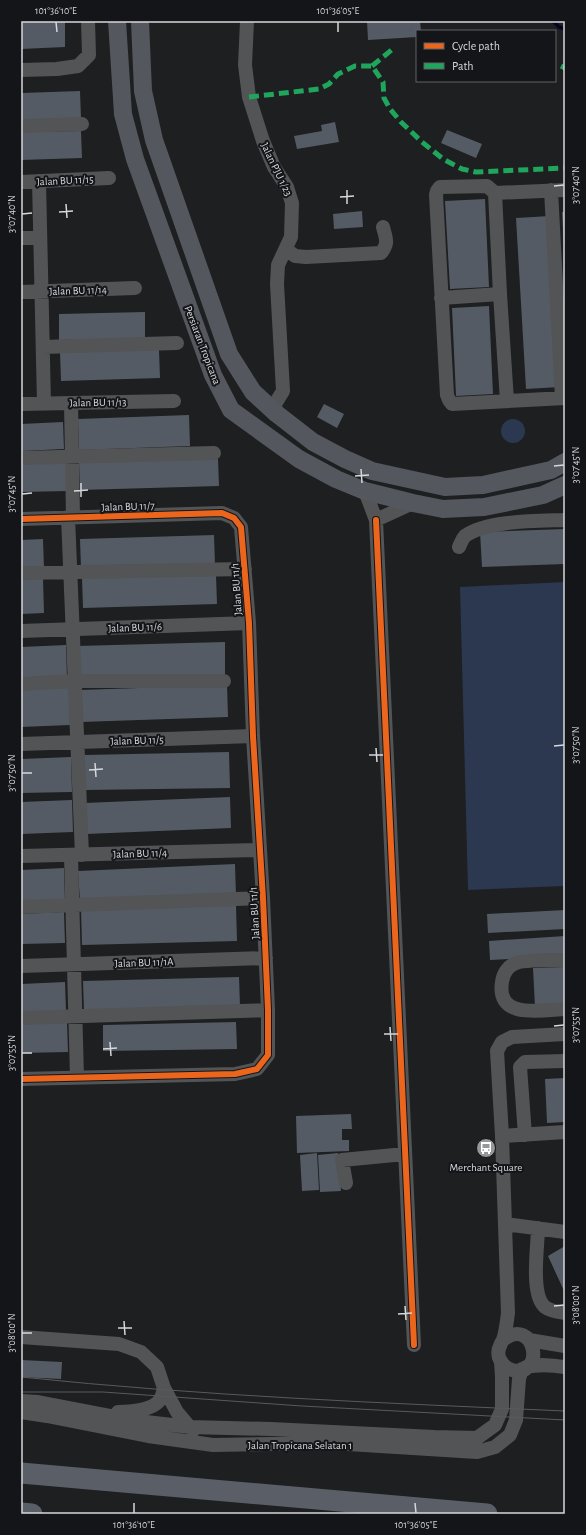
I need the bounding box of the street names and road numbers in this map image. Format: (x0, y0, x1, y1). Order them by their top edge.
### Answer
street label: Jalan PJU 1/23 (259, 141, 294, 198)
street label: Jalan BU 11/15 (36, 173, 94, 187)
street label: Jalan BU 11/14 (49, 284, 107, 297)
street label: Persiaran Tropicana (182, 304, 223, 386)
street label: Jalan BU 11/13 (69, 396, 127, 408)
street label: Jalan BU 11/7 (101, 500, 155, 513)
street label: Jalan BU 11/1 (229, 562, 244, 616)
street label: Jalan BU 11/6 (108, 621, 162, 634)
street label: Jalan BU 11/5 (110, 734, 164, 747)
street label: Jalan BU 11/4 (113, 847, 167, 860)
street label: Jalan BU 11/1 (248, 886, 261, 940)
street label: Jalan BU 11/1A (114, 956, 174, 969)
street label: Jalan Tropicana Selatan 1 (248, 1440, 352, 1451)

